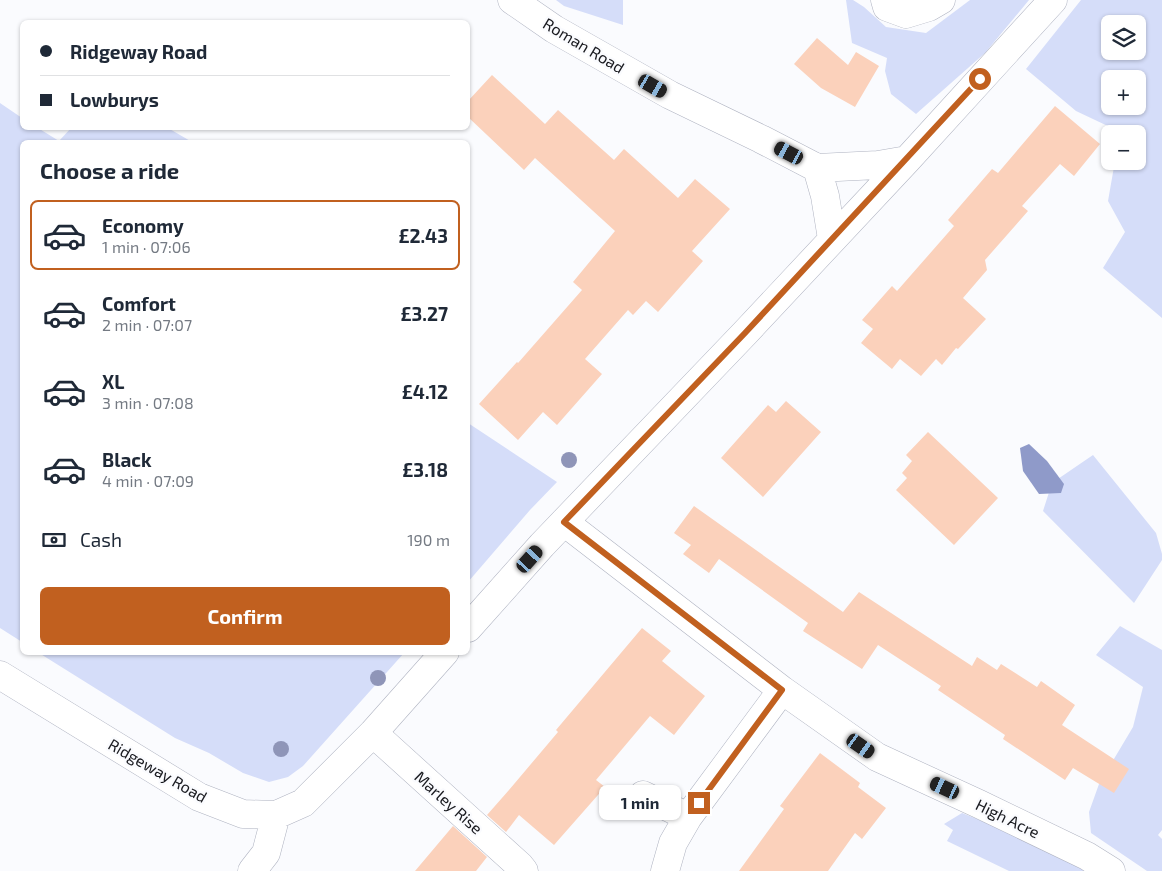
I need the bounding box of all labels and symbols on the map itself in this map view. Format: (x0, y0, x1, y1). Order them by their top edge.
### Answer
street label: Roman Road (540, 13, 628, 77)
route start (969, 68, 991, 90)
car (636, 72, 669, 100)
car (772, 139, 805, 167)
car (514, 543, 545, 575)
car (844, 731, 877, 761)
street label: Ridgeway Road (105, 734, 211, 806)
street label: Marley Rise (411, 767, 487, 837)
car (928, 775, 961, 801)
callout: 1 min (599, 786, 682, 820)
route end (688, 792, 710, 814)
street label: High Acre (973, 794, 1043, 842)

